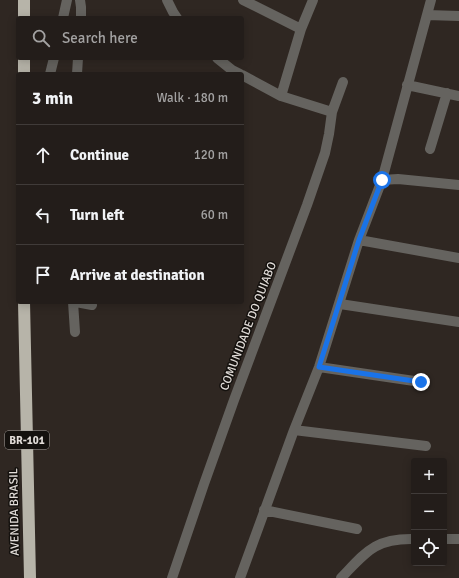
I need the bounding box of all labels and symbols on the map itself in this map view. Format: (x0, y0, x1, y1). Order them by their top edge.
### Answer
route start (373, 171, 391, 189)
street label: COMUNIDADE DO QUIABO (217, 260, 280, 393)
route end (412, 373, 430, 391)
road number: BR-101 (5, 431, 49, 449)
street label: AVENIDA BRASIL (6, 468, 23, 556)

